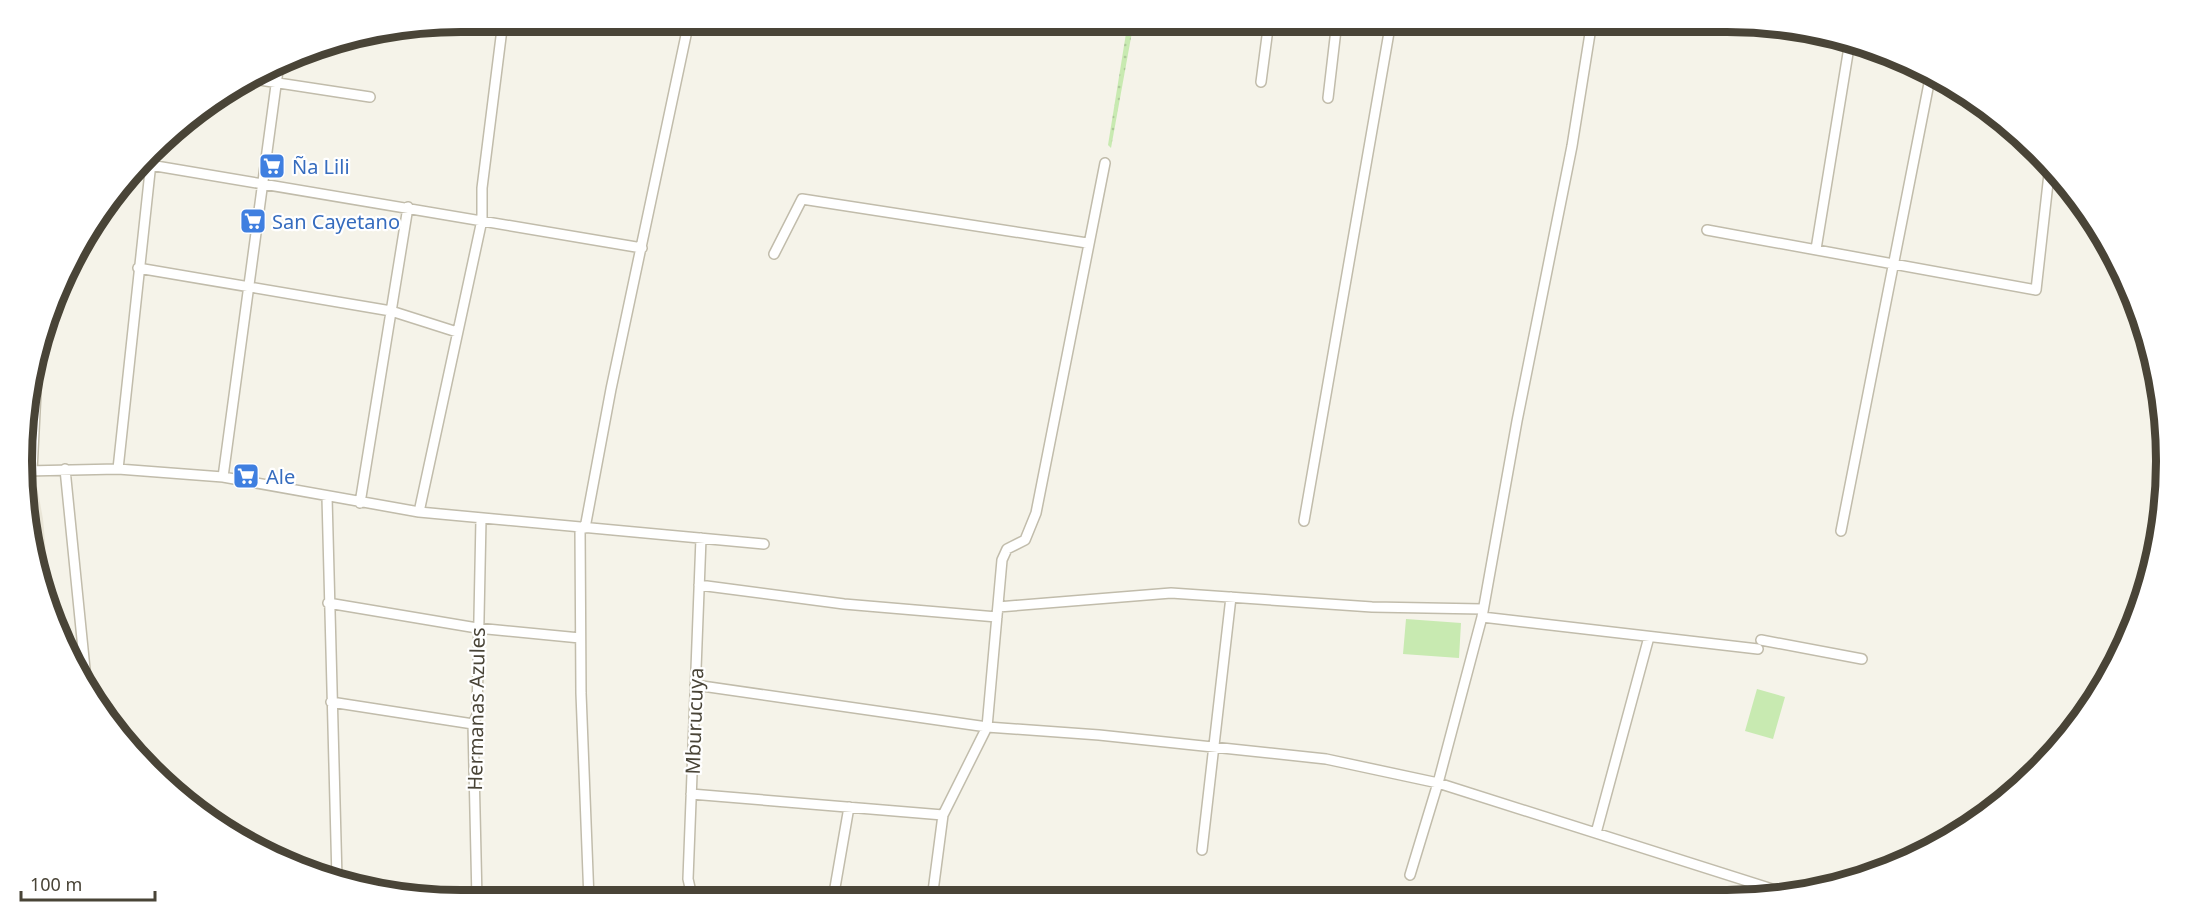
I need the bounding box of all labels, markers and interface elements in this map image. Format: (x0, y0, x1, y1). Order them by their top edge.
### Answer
supermarket icon: Ña Lili (257, 151, 287, 181)
place label: Ña Lili (292, 153, 350, 180)
supermarket icon: San Cayetano (238, 206, 268, 236)
place label: San Cayetano (272, 208, 400, 235)
supermarket icon: Ale (231, 461, 261, 491)
place label: Ale (266, 463, 295, 490)
street label: Hermanas Azules (461, 627, 491, 791)
street label: Mburucuya (679, 667, 709, 775)
scale bar (21, 864, 154, 902)
text: 100 m (30, 872, 82, 896)

